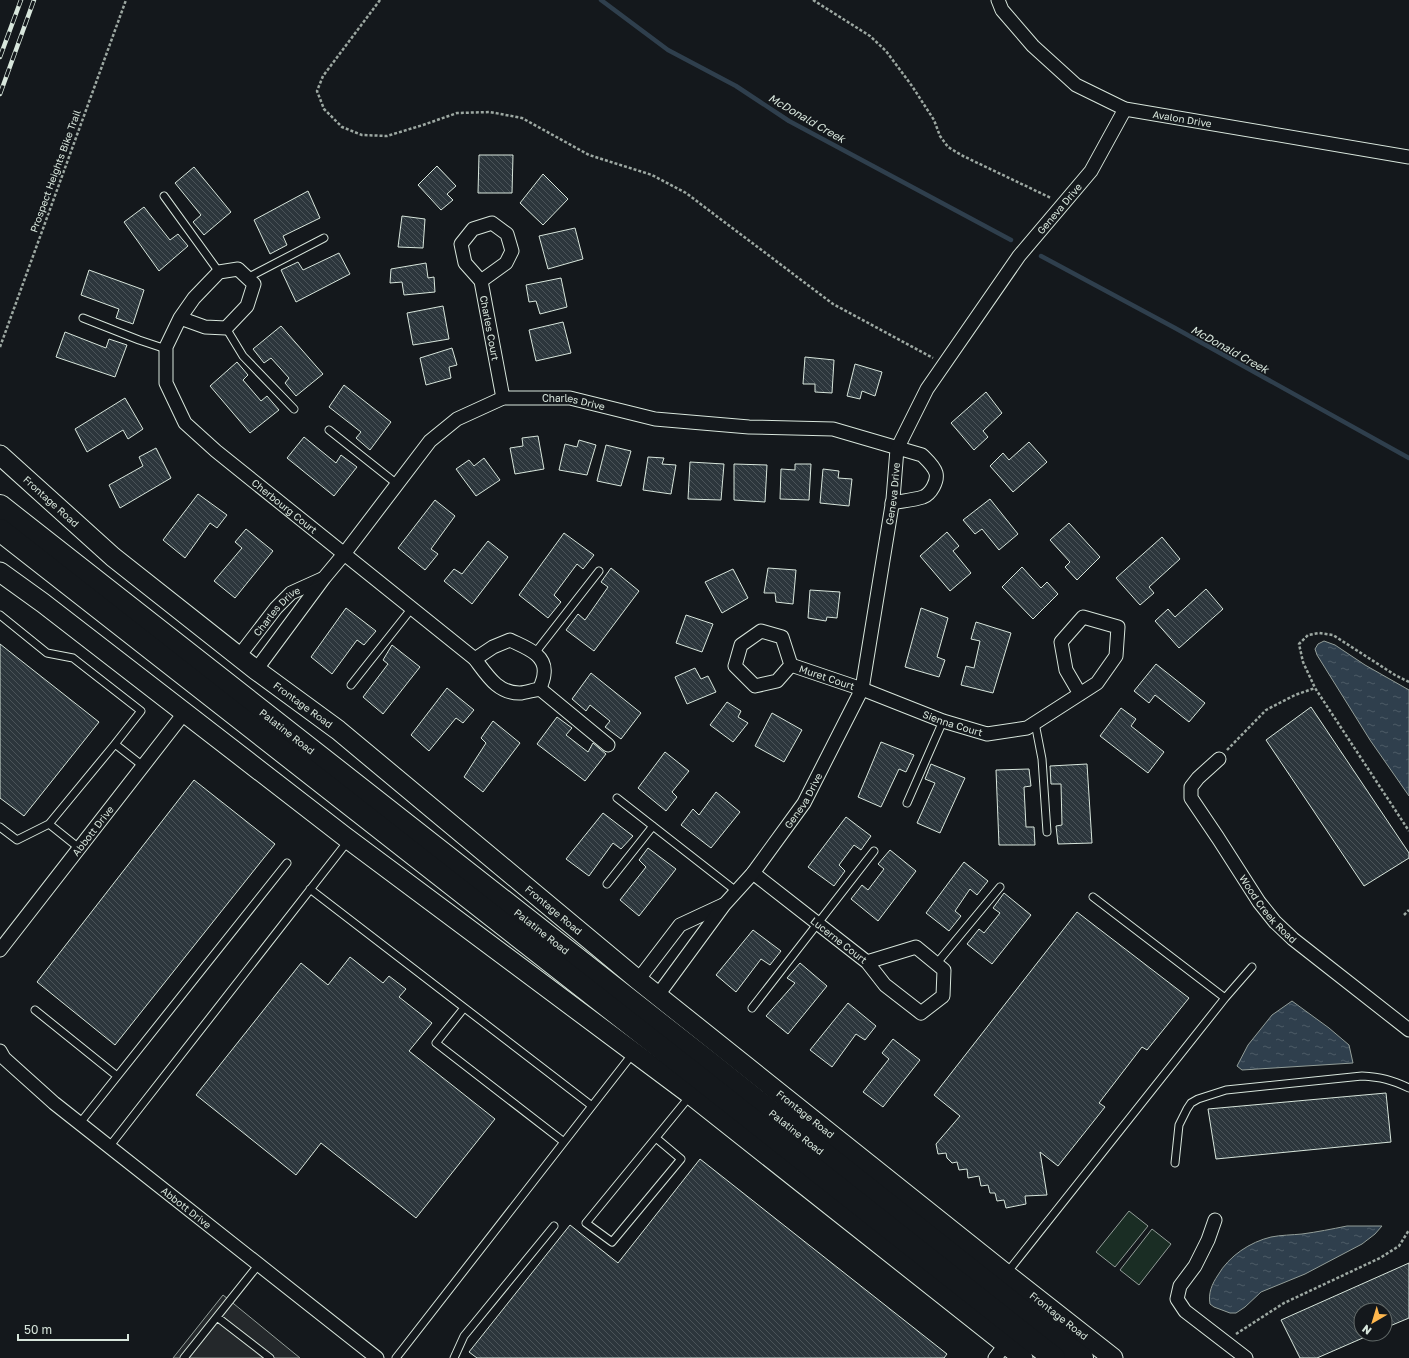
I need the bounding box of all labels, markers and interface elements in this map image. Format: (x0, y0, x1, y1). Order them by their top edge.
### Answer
water label: McDonald Creek (766, 91, 849, 146)
street label: Prospect Heights Bike Trail (27, 108, 83, 234)
street label: Avalon Drive (1152, 108, 1213, 130)
street label: Geneva Drive (1034, 180, 1084, 236)
street label: Charles Court (478, 294, 502, 362)
water label: McDonald Creek (1189, 322, 1272, 376)
street label: Charles Drive (542, 392, 607, 413)
street label: Geneva Drive (883, 462, 902, 526)
street label: Frontage Road (21, 473, 81, 529)
street label: Cherbourg Court (250, 476, 320, 536)
street label: Charles Drive (251, 584, 302, 638)
street label: Muret Court (798, 662, 856, 692)
street label: Frontage Road (271, 679, 335, 730)
street label: Palatine Road (257, 706, 317, 757)
street label: Sienna Court (921, 708, 984, 738)
street label: Geneva Drive (782, 771, 824, 831)
street label: Abbott Drive (69, 803, 116, 858)
street label: Wood Creek Road (1237, 872, 1299, 945)
street label: Frontage Road (523, 883, 585, 937)
street label: Palatine Road (512, 906, 572, 957)
street label: Lucerne Court (808, 914, 869, 966)
street label: Frontage Road (774, 1087, 837, 1140)
street label: Palatine Road (767, 1107, 826, 1157)
street label: Abbott Drive (159, 1184, 214, 1231)
street label: Frontage Road (1028, 1289, 1090, 1342)
north arrow (1353, 1302, 1393, 1342)
scale bar (18, 1316, 128, 1342)
text: 50 m (24, 1322, 52, 1337)
text: N (1359, 1323, 1374, 1338)

